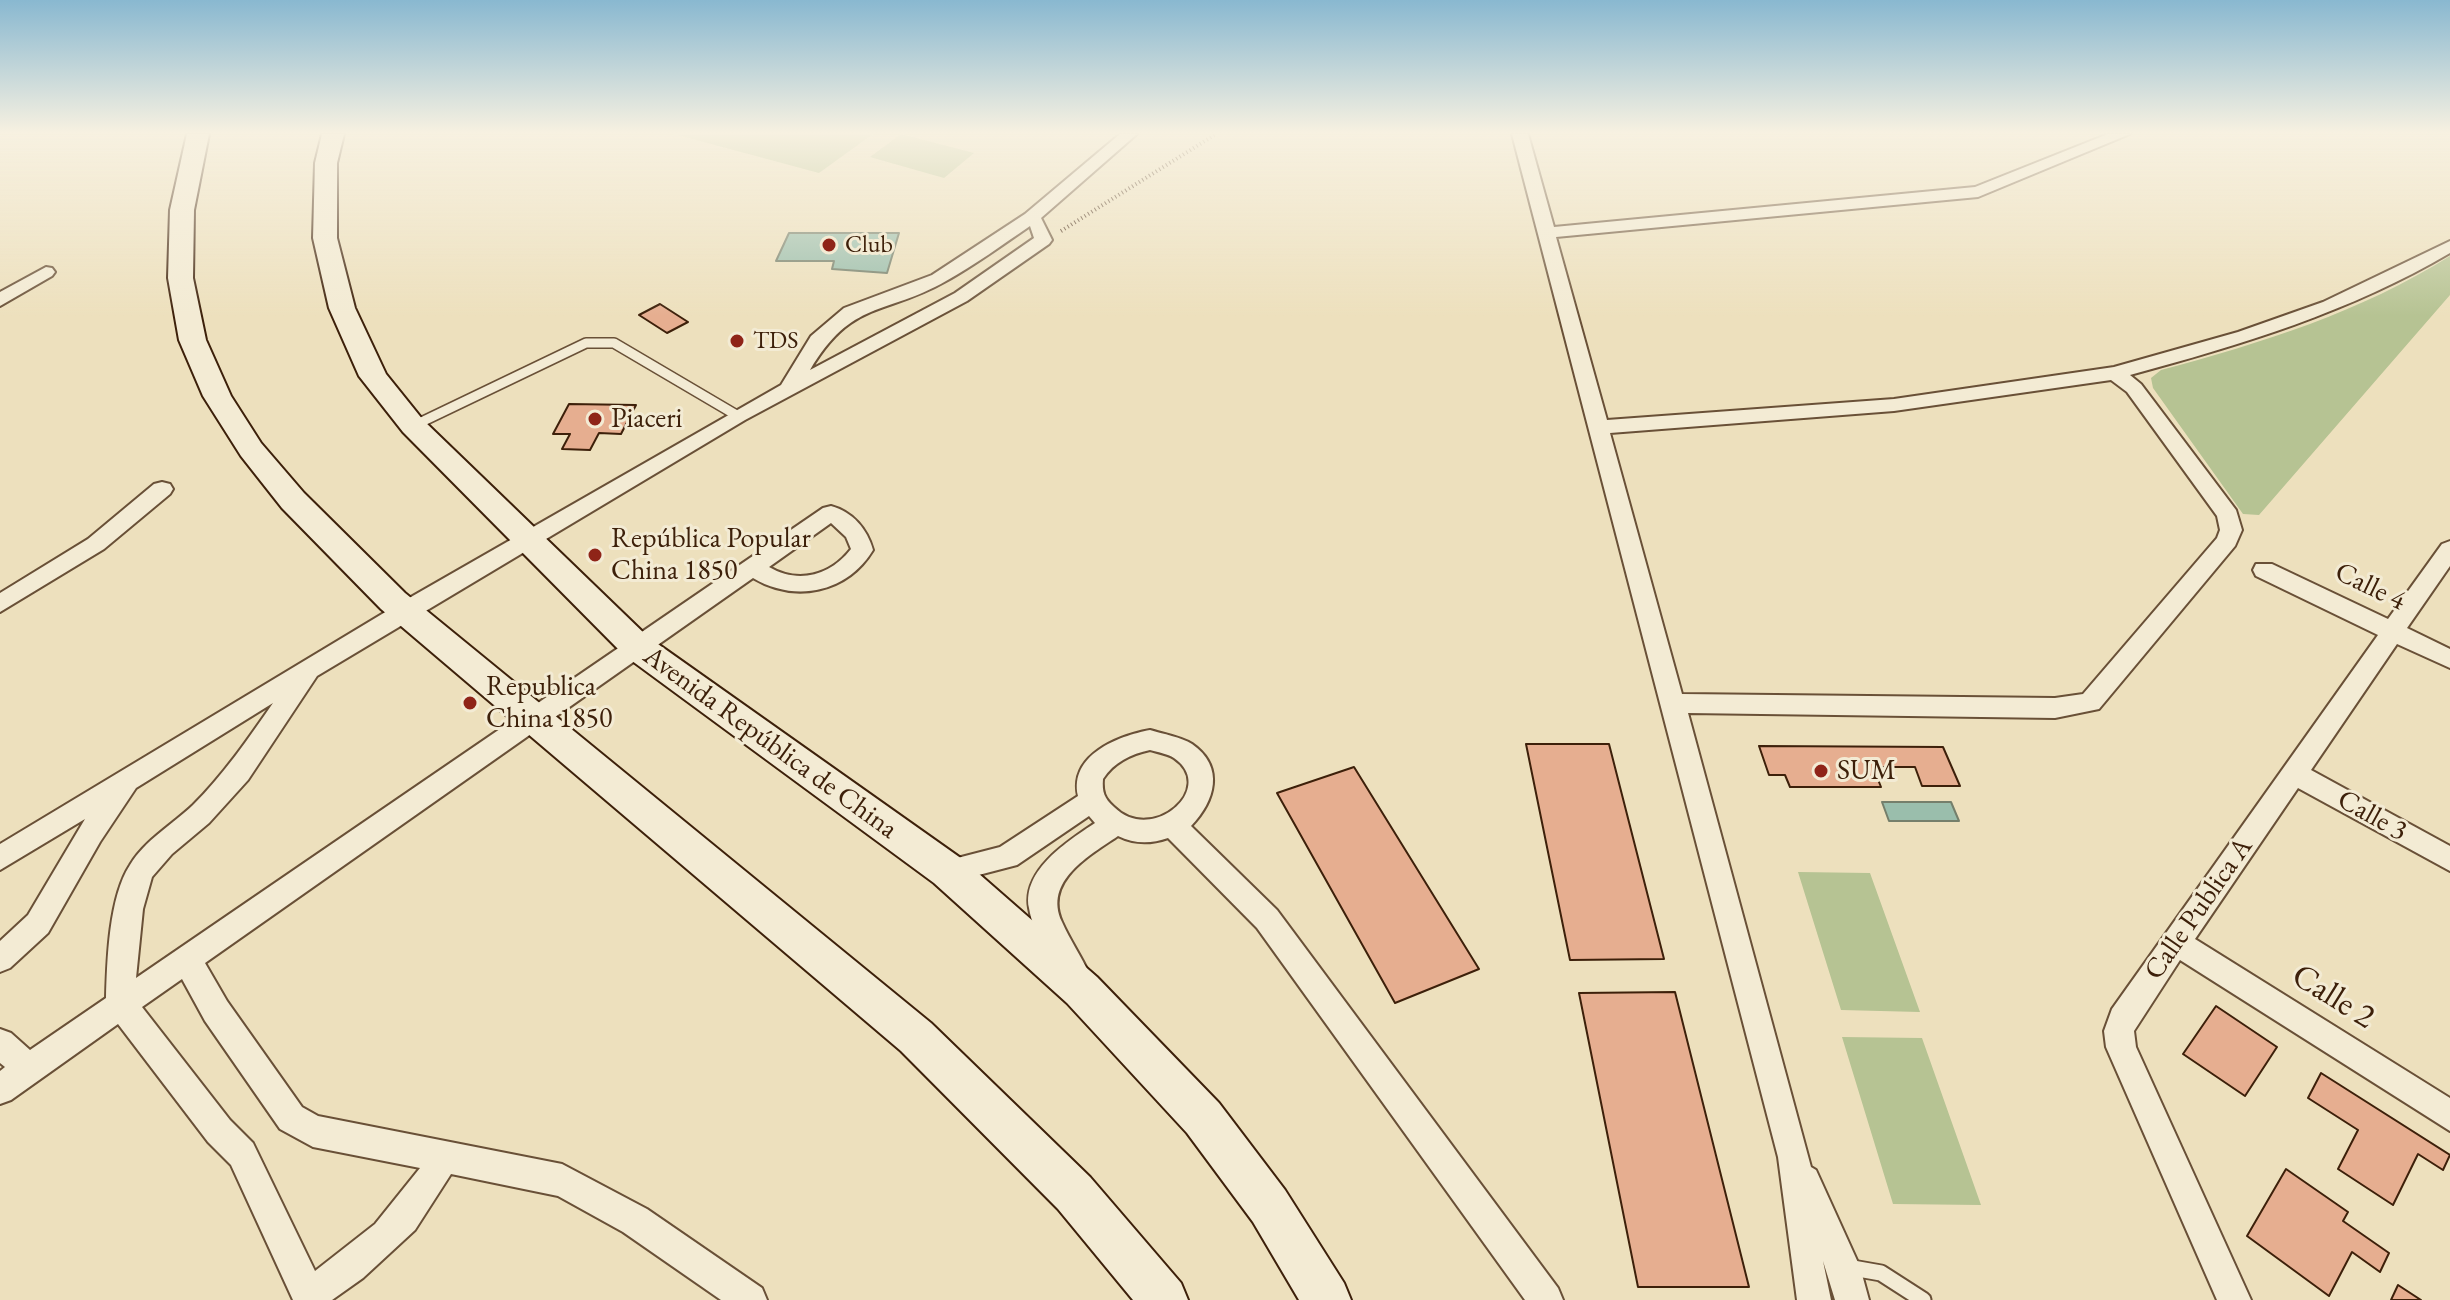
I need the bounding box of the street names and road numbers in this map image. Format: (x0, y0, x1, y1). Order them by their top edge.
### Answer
street label: Calle 4 (2329, 556, 2411, 618)
street label: Avenida República de China (636, 640, 904, 846)
street label: Calle 3 (2331, 783, 2413, 849)
street label: Calle Publica A (2138, 831, 2260, 987)
street label: Calle 2 (2284, 956, 2382, 1038)

